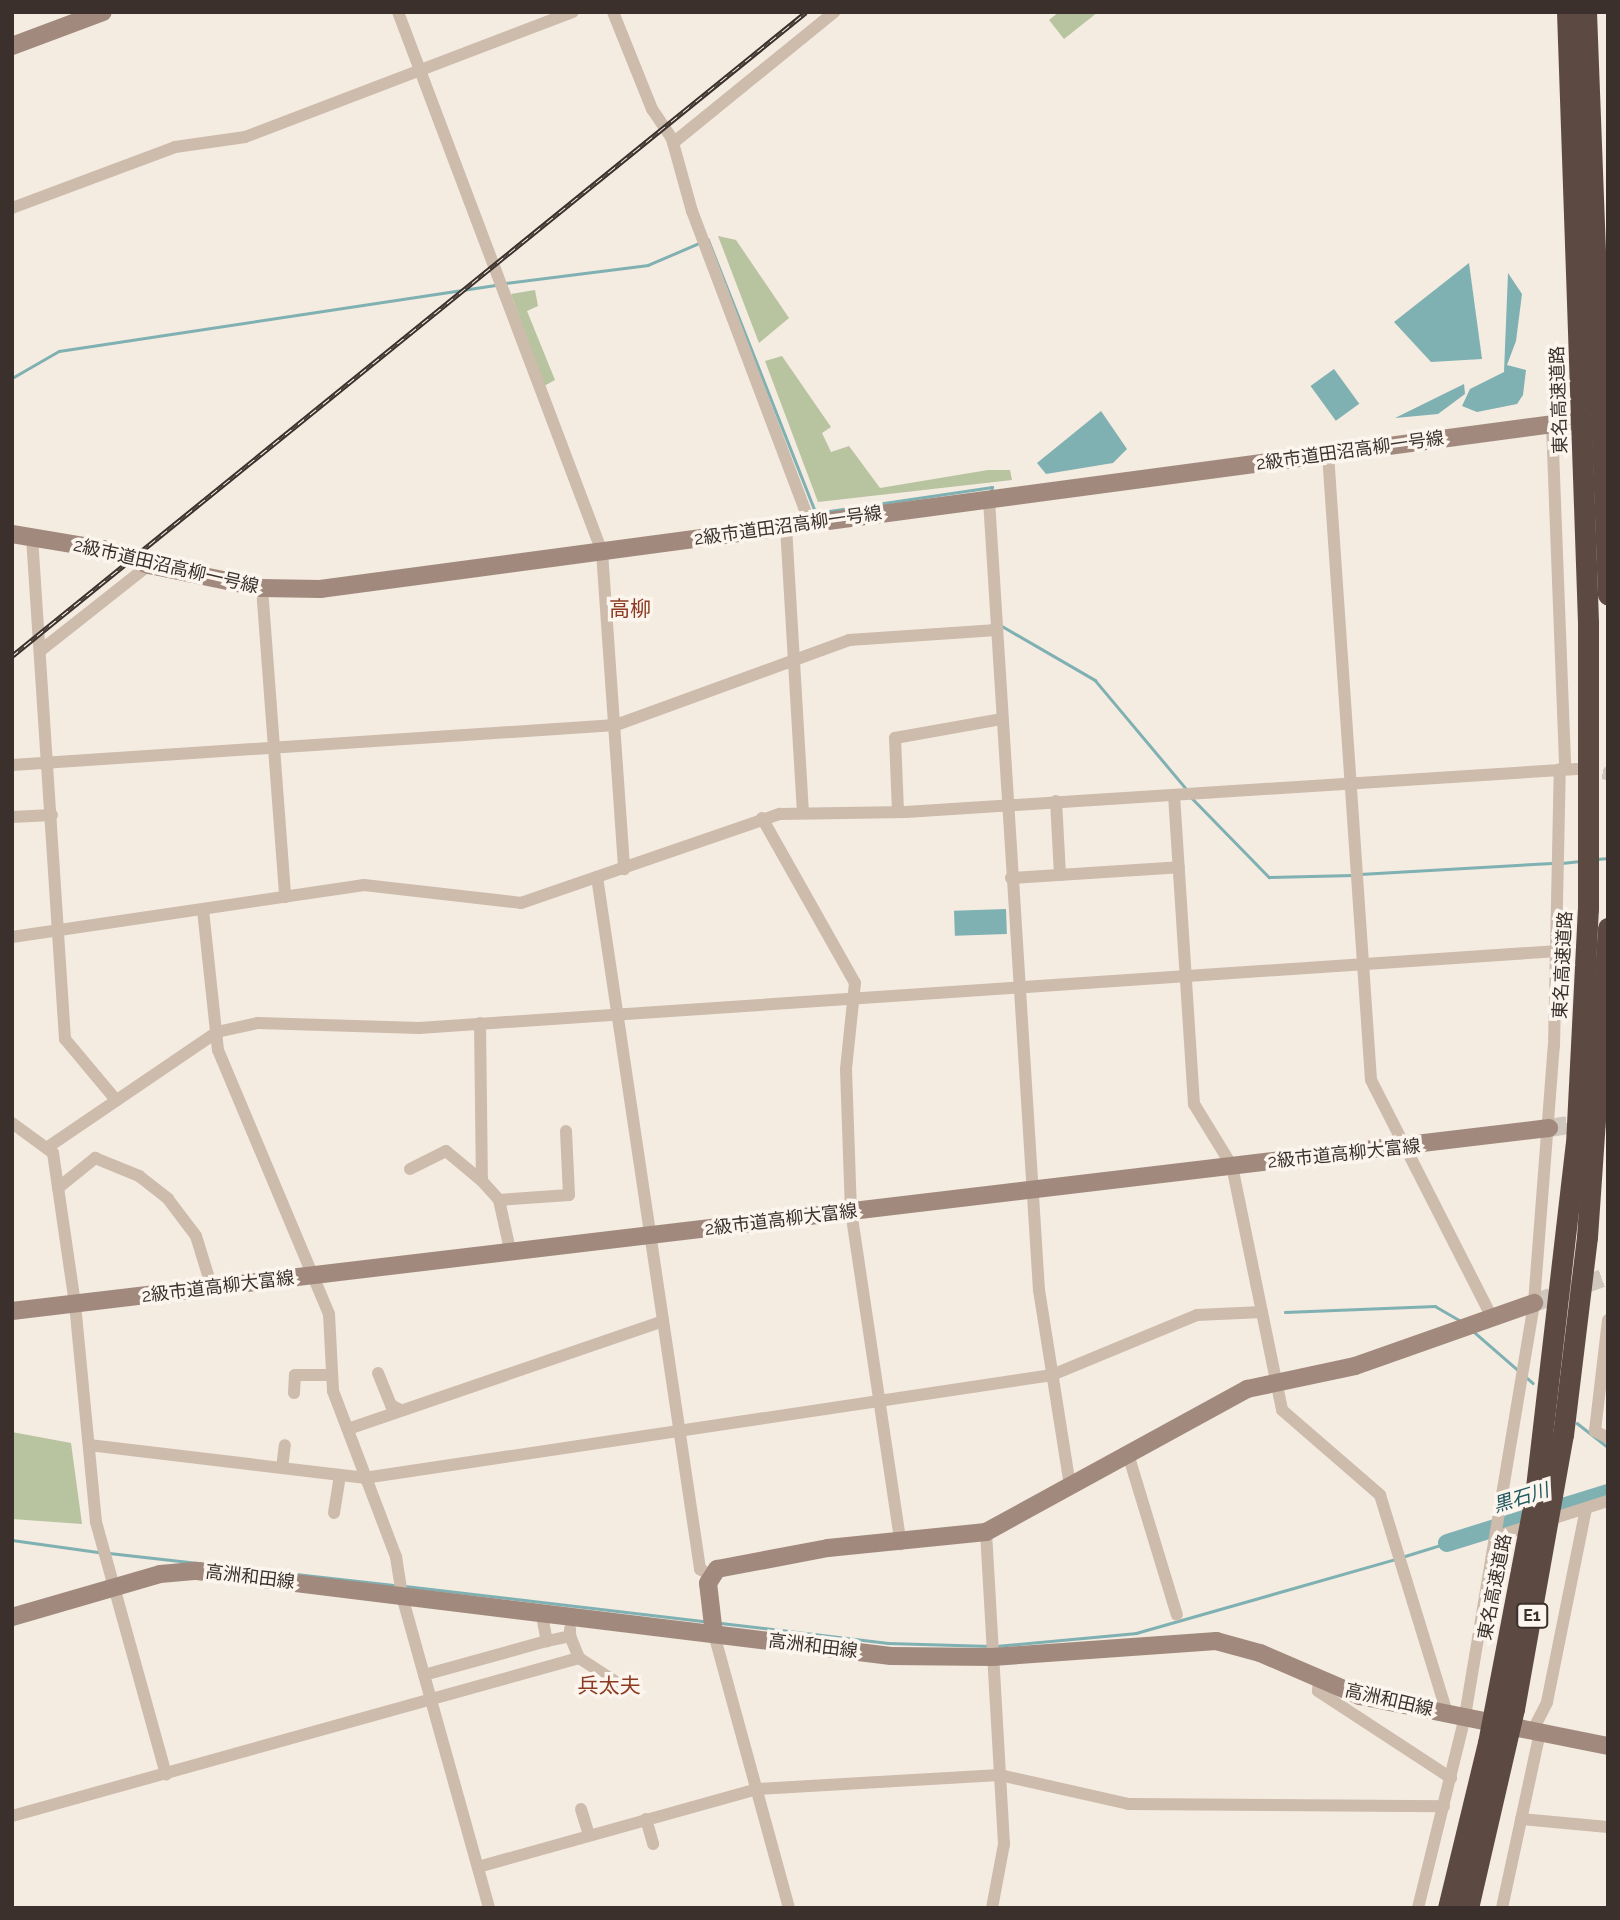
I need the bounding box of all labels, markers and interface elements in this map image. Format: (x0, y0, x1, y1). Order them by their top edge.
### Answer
street label: 東名高速道路 (1546, 346, 1572, 454)
street label: 2級市道田沼高柳一号線 (1255, 427, 1445, 475)
street label: 2級市道田沼高柳一号線 (693, 502, 883, 550)
street label: 2級市道田沼高柳一号線 (71, 534, 261, 598)
district label: 高柳 (609, 596, 651, 622)
street label: 東名高速道路 (1549, 911, 1577, 1019)
street label: 2級市道高柳大富線 (1267, 1135, 1421, 1173)
street label: 2級市道高柳大富線 (704, 1200, 858, 1240)
street label: 2級市道高柳大富線 (141, 1267, 295, 1307)
water label: 黒石川 (1490, 1479, 1552, 1517)
street label: 東名高速道路 (1474, 1532, 1516, 1642)
street label: 高洲和田線 (204, 1561, 296, 1593)
road number: E1 (1514, 1604, 1550, 1628)
street label: 高洲和田線 (767, 1630, 859, 1662)
district label: 兵太夫 (578, 1673, 640, 1699)
street label: 高洲和田線 (1343, 1679, 1435, 1721)

